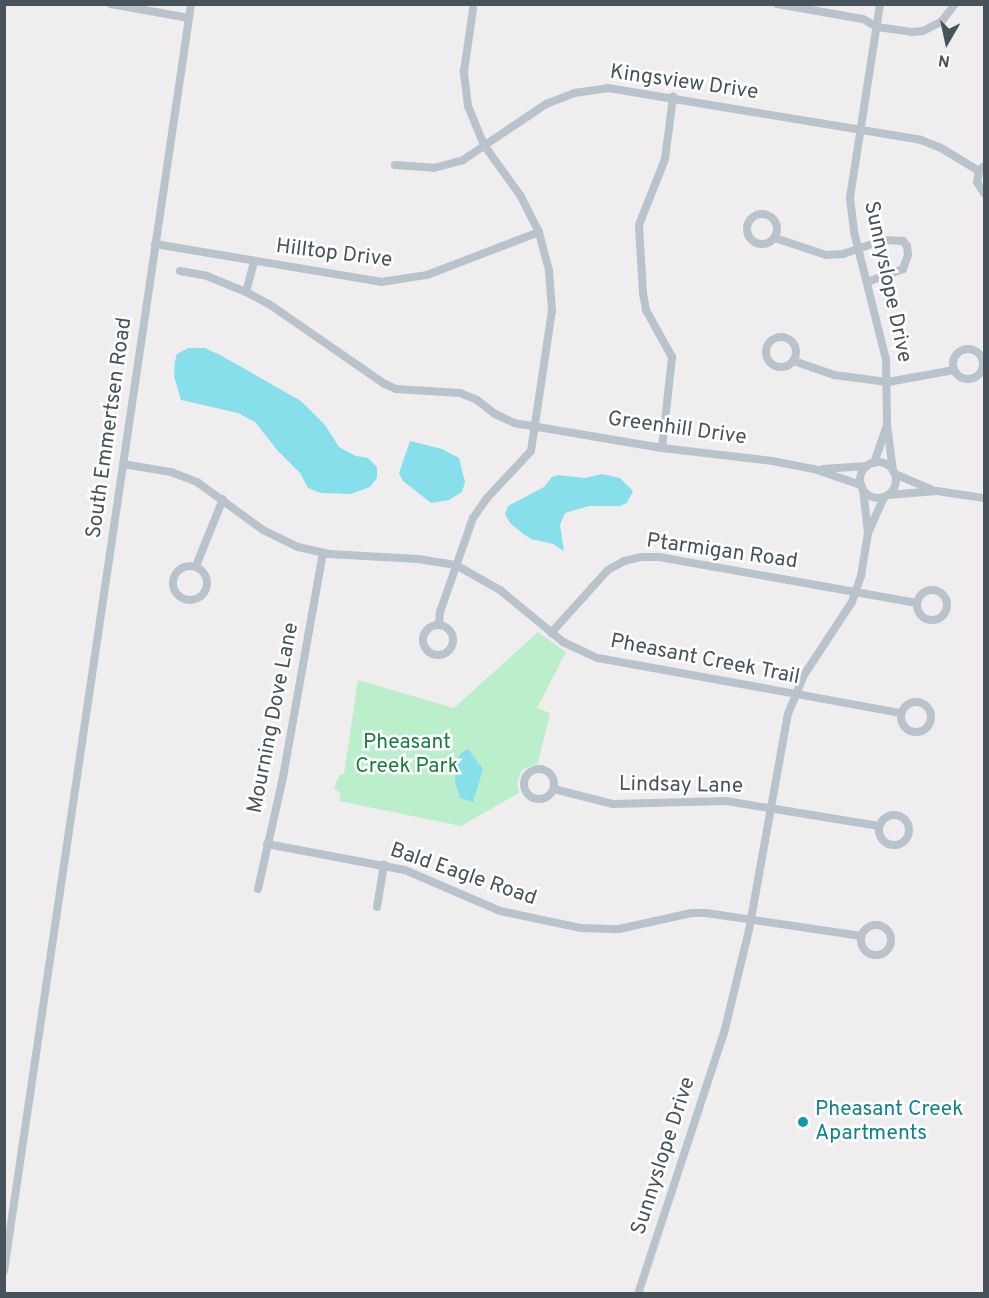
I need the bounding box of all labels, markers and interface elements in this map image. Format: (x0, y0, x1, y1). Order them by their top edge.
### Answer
north arrow (917, 12, 977, 72)
text: N (937, 49, 951, 71)
street label: Kingsview Drive (608, 60, 760, 106)
street label: Sunnyslope Drive (858, 199, 916, 365)
street label: Hilltop Drive (274, 234, 394, 274)
street label: South Emmertsen Road (82, 316, 138, 540)
street label: Greenhill Drive (606, 407, 748, 451)
street label: Ptarmigan Road (645, 529, 799, 575)
street label: Mourning Dove Lane (243, 620, 305, 816)
street label: Pheasant Creek Trail (608, 629, 802, 691)
park label: Pheasant Creek Park (355, 730, 459, 780)
street label: Lindsay Lane (619, 772, 743, 800)
street label: Bald Eagle Road (386, 838, 540, 912)
street label: Sunnyslope Drive (627, 1074, 701, 1238)
place label: Pheasant Creek Apartments (815, 1097, 963, 1147)
marker: Pheasant Creek Apartments (796, 1115, 810, 1129)

